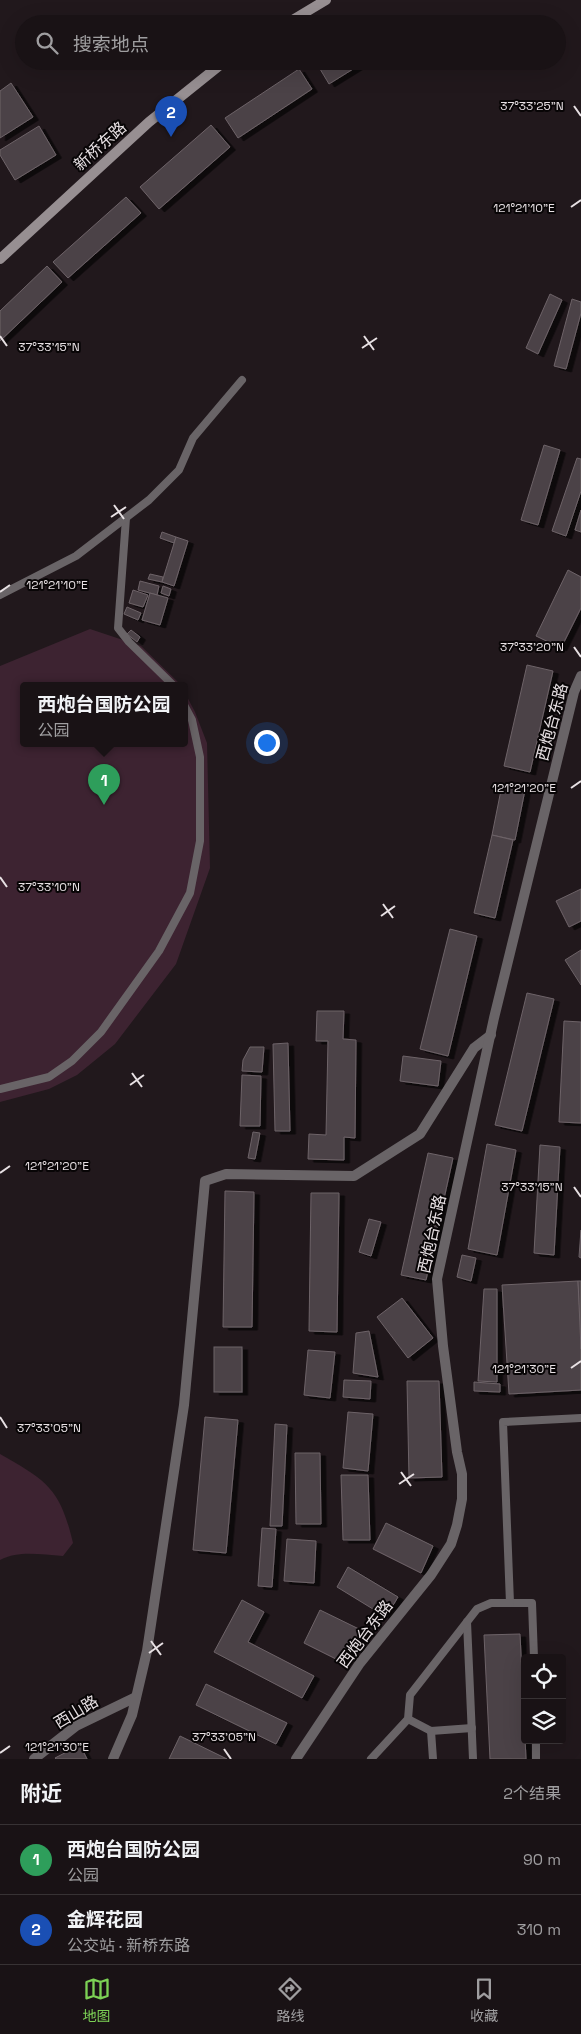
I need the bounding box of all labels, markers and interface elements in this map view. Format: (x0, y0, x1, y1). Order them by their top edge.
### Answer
search box (15, 15, 566, 70)
icon: search (33, 29, 61, 57)
text: 搜索地点 (73, 32, 149, 57)
pin: 2 (155, 96, 187, 137)
text: 37°33'25"N (500, 98, 564, 114)
street label: 新桥东路 (69, 117, 131, 175)
text: 121°21'10"E (493, 200, 555, 216)
text: 37°33'15"N (18, 339, 80, 355)
text: 121°21'10"E (26, 577, 88, 593)
text: 37°33'20"N (500, 639, 564, 655)
street label: 西炮台东路 (532, 681, 572, 763)
popup (20, 682, 188, 747)
text: 西炮台国防公园 (37, 692, 171, 717)
text: 公园 (37, 720, 70, 741)
your location (254, 730, 280, 756)
pin: 1 (88, 764, 120, 805)
text: 121°21'20"E (492, 780, 556, 796)
text: 37°33'10"N (18, 879, 80, 895)
text: 121°21'20"E (25, 1158, 89, 1174)
text: 37°33'15"N (501, 1179, 563, 1195)
street label: 西炮台东路 (413, 1193, 451, 1275)
text: 121°21'30"E (492, 1361, 556, 1377)
text: 37°33'05"N (17, 1420, 81, 1436)
street label: 西炮台东路 (333, 1596, 397, 1672)
map controls (521, 1654, 566, 1744)
button: locate (521, 1654, 566, 1699)
street label: 西山路 (50, 1691, 102, 1733)
button: layers (521, 1699, 566, 1744)
text: 37°33'05"N (192, 1729, 256, 1745)
text: 121°21'30"E (25, 1739, 89, 1755)
text: 附近 (20, 1780, 62, 1807)
text: 2个结果 (503, 1783, 561, 1804)
text: 西炮台国防公园 (67, 1837, 200, 1862)
text: 1 (32, 1849, 40, 1870)
text: 90 m (523, 1849, 561, 1870)
text: 公园 (67, 1865, 99, 1886)
text: 金辉花园 (67, 1907, 143, 1932)
text: 2 (31, 1919, 41, 1940)
text: 310 m (517, 1919, 561, 1940)
text: 公交站 · 新桥东路 (67, 1935, 190, 1956)
tab: 地图 (83, 1975, 111, 2025)
tab: 路线 (276, 1975, 304, 2025)
tab: 收藏 (470, 1975, 498, 2025)

